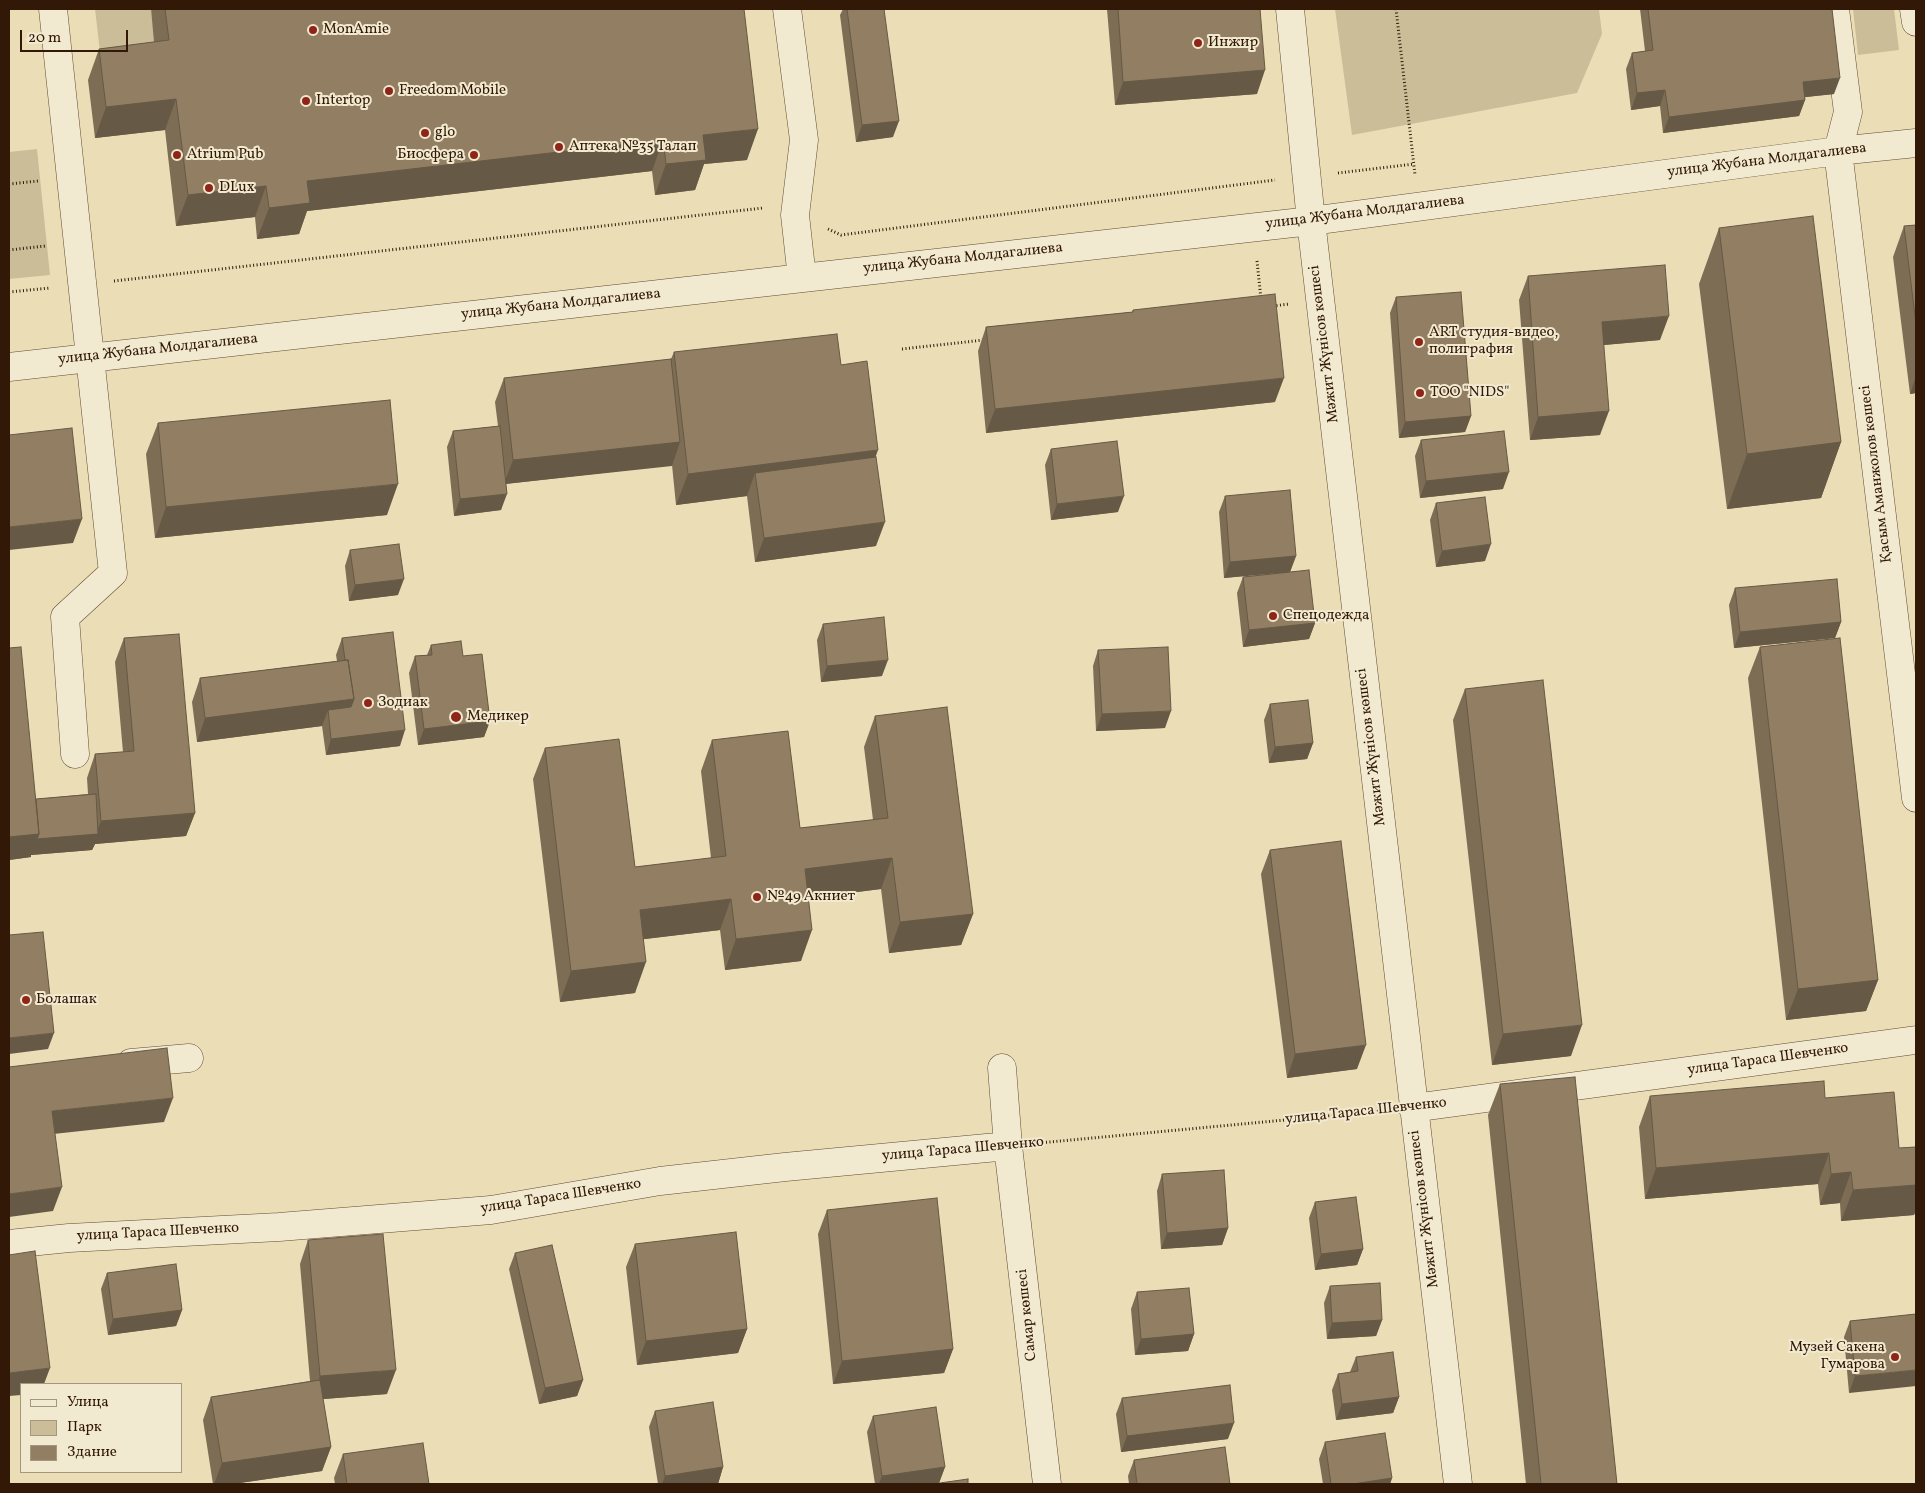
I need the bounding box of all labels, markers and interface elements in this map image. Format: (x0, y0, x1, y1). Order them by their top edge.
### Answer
scale bar (22, 20, 130, 52)
place label: MonAmie (323, 21, 389, 39)
marker: MonAmie (307, 24, 319, 36)
text: 20 m (28, 28, 61, 49)
place label: Инжир (1208, 34, 1258, 52)
marker: Инжир (1192, 37, 1204, 49)
place label: Freedom Mobile (399, 82, 506, 100)
marker: Freedom Mobile (383, 85, 395, 97)
place label: Intertop (316, 92, 370, 110)
marker: Intertop (300, 95, 312, 107)
place label: glo (435, 124, 455, 142)
marker: glo (419, 127, 431, 139)
place label: Аптека №35 Талап (569, 138, 696, 156)
street label: улица Жубана Молдагалиева (1666, 140, 1868, 182)
marker: Аптека №35 Талап (553, 141, 565, 153)
place label: Atrium Pub (187, 146, 264, 164)
place label: Биосфера (397, 146, 464, 164)
marker: Atrium Pub (171, 149, 183, 161)
marker: Биосфера (468, 149, 480, 161)
place label: DLux (219, 179, 255, 197)
marker: DLux (203, 182, 215, 194)
street label: улица Жубана Молдагалиева (1264, 192, 1466, 234)
street label: улица Жубана Молдагалиева (862, 240, 1064, 278)
street label: Мәжит Жүнісов көшесі (1306, 264, 1344, 424)
street label: улица Жубана Молдагалиева (460, 286, 662, 324)
place label: ART студия-видео, полиграфия (1429, 324, 1558, 359)
street label: улица Жубана Молдагалиева (57, 331, 259, 369)
marker: ART студия-видео, полиграфия (1413, 336, 1425, 348)
place label: TOO "NIDS" (1430, 384, 1509, 402)
street label: Қасым Аманжолов көшесі (1857, 384, 1897, 564)
marker: TOO "NIDS" (1414, 387, 1426, 399)
place label: Спецодежда (1283, 607, 1369, 625)
marker: Спецодежда (1267, 610, 1279, 622)
street label: Мәжит Жүнісов көшесі (1353, 667, 1391, 827)
place label: Зодиак (378, 694, 428, 712)
marker: Зодиак (362, 697, 374, 709)
place label: Медикер (467, 708, 529, 726)
marker: Медикер (449, 710, 463, 724)
place label: №49 Акниет (767, 888, 855, 906)
marker: №49 Акниет (751, 891, 763, 903)
place label: Болашак (36, 991, 97, 1009)
marker: Болашак (20, 994, 32, 1006)
street label: улица Тараса Шевченко (1686, 1040, 1850, 1080)
street label: улица Тараса Шевченко (1284, 1095, 1448, 1129)
street label: Мәжит Жүнісов көшесі (1406, 1129, 1444, 1289)
street label: улица Тараса Шевченко (881, 1134, 1045, 1166)
street label: улица Тараса Шевченко (479, 1175, 643, 1219)
street label: улица Тараса Шевченко (76, 1220, 240, 1246)
street label: Самар көшесі (1014, 1268, 1042, 1362)
place label: Музей Сакена Гумарова (1789, 1339, 1885, 1374)
marker: Музей Сакена Гумарова (1889, 1351, 1901, 1363)
legend (20, 1383, 182, 1473)
text: Улица (67, 1392, 109, 1413)
text: Парк (67, 1417, 102, 1438)
text: Здание (67, 1442, 117, 1463)

